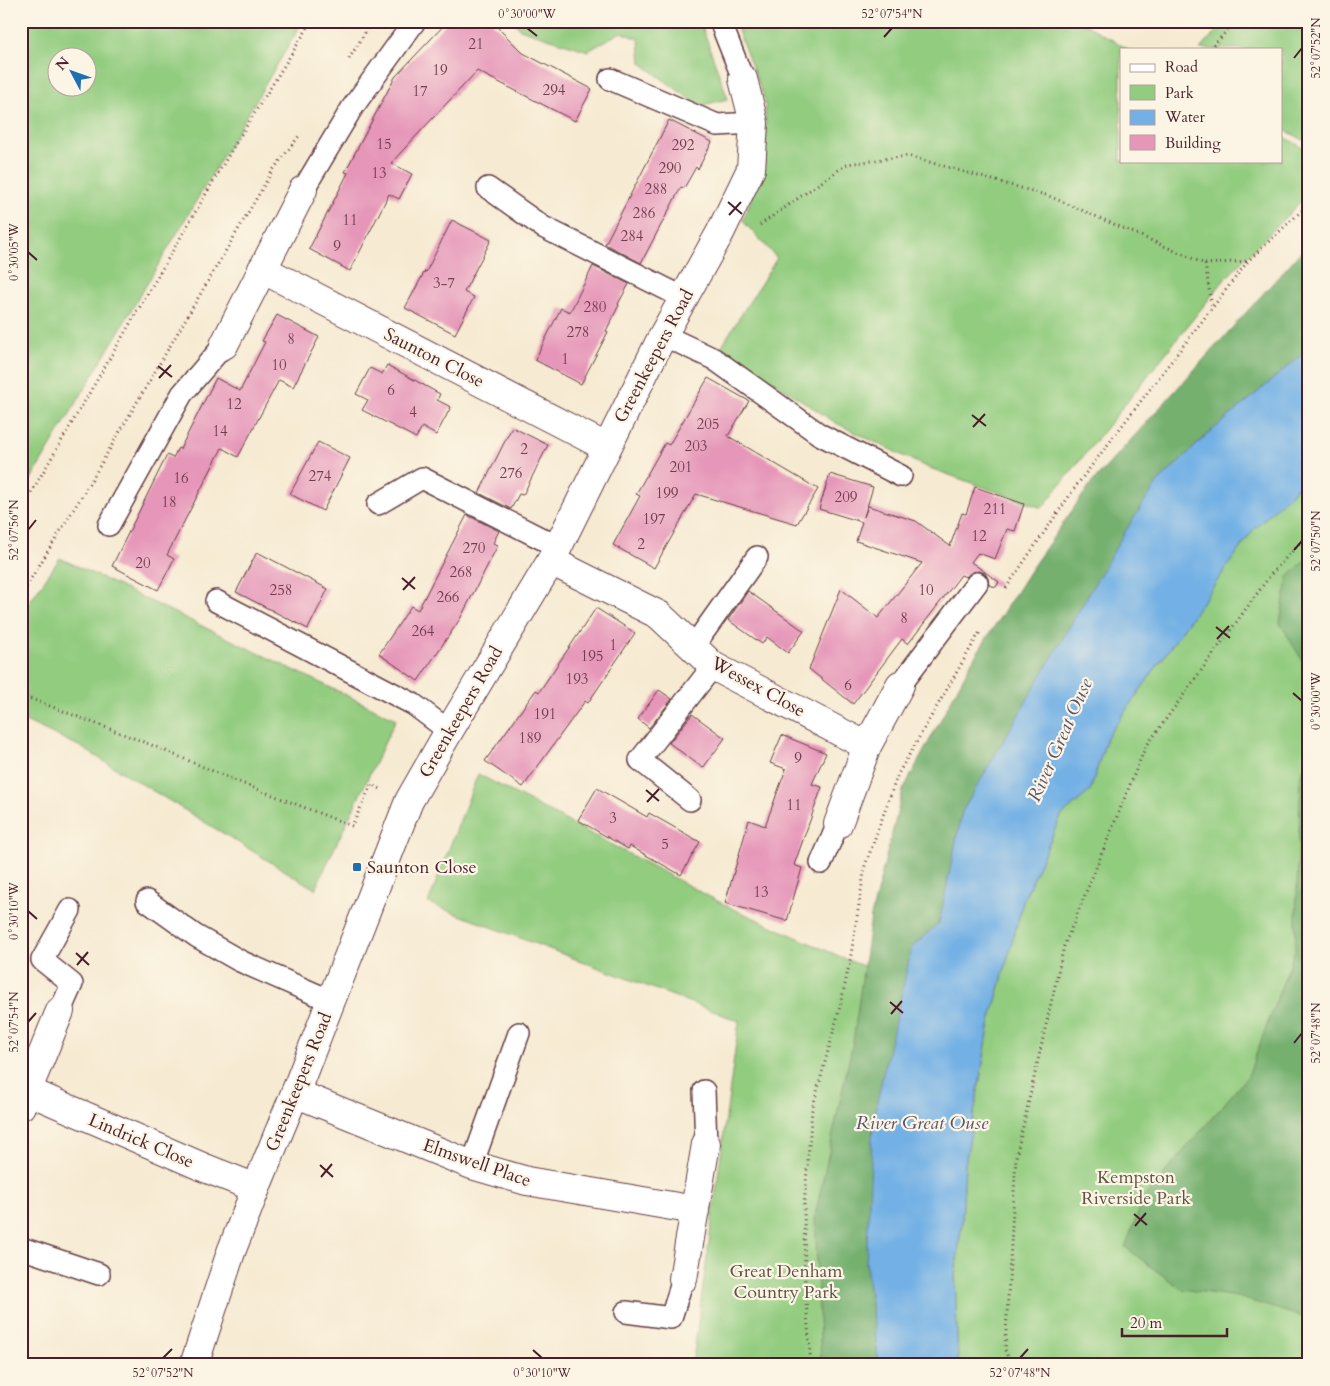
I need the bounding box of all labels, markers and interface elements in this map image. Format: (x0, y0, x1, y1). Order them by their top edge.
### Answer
text: 0°30'00"W (498, 6, 557, 22)
text: 52°07'54"N (862, 6, 923, 22)
text: 52°07'52"N (1308, 17, 1324, 78)
house number: 21 (468, 34, 484, 54)
north arrow (48, 48, 98, 98)
legend (1120, 48, 1282, 162)
text: N (51, 53, 74, 75)
text: Road (1165, 57, 1198, 77)
house number: 19 (432, 60, 448, 80)
house number: 294 (542, 80, 566, 100)
house number: 17 (412, 81, 428, 101)
text: Park (1165, 83, 1194, 103)
text: Water (1164, 107, 1206, 127)
text: Building (1165, 133, 1221, 153)
house number: 15 (376, 134, 392, 154)
house number: 292 (671, 135, 695, 155)
house number: 290 (658, 158, 682, 178)
house number: 13 (371, 163, 387, 183)
house number: 288 (644, 179, 668, 199)
house number: 286 (632, 203, 656, 223)
house number: 11 (342, 210, 358, 230)
text: 0°30'05"W (6, 222, 22, 281)
house number: 284 (620, 226, 644, 246)
house number: 9 (333, 236, 341, 256)
house number: 3-7 (433, 273, 455, 293)
street label: Greenkeepers Road (608, 284, 700, 427)
house number: 280 (583, 297, 607, 317)
street label: Saunton Close (379, 322, 489, 394)
house number: 278 (566, 322, 590, 342)
house number: 8 (287, 329, 295, 349)
house number: 1 (561, 349, 569, 369)
house number: 10 (271, 355, 287, 375)
house number: 6 (387, 380, 395, 400)
house number: 12 (226, 394, 242, 414)
house number: 4 (409, 402, 417, 422)
house number: 205 (696, 414, 720, 434)
house number: 14 (212, 421, 228, 441)
house number: 203 (684, 436, 708, 456)
house number: 2 (520, 439, 528, 459)
house number: 201 (669, 457, 693, 477)
house number: 276 (499, 463, 523, 483)
house number: 274 (308, 466, 332, 486)
house number: 16 (173, 468, 189, 488)
house number: 199 (655, 483, 679, 503)
house number: 209 (834, 487, 858, 507)
house number: 18 (161, 492, 177, 512)
text: 52°07'56"N (6, 499, 22, 560)
house number: 211 (983, 499, 1007, 519)
house number: 197 (642, 509, 666, 529)
text: 52°07'50"N (1308, 510, 1324, 571)
house number: 12 (971, 526, 987, 546)
house number: 2 (637, 534, 645, 554)
house number: 270 (462, 538, 486, 558)
house number: 20 (135, 553, 151, 573)
house number: 268 (449, 562, 473, 582)
house number: 258 (269, 580, 293, 600)
house number: 10 (918, 580, 934, 600)
house number: 266 (436, 587, 460, 607)
house number: 8 (900, 608, 908, 628)
house number: 264 (411, 621, 435, 641)
house number: 1 (609, 635, 617, 655)
street label: Greenkeepers Road (413, 641, 509, 782)
house number: 195 (580, 646, 604, 666)
street label: Wessex Close (705, 650, 810, 723)
house number: 193 (565, 669, 589, 689)
text: 0°30'00"W (1308, 671, 1324, 730)
water label: River Great Ouse (1021, 674, 1099, 806)
house number: 6 (844, 675, 852, 695)
house number: 191 (533, 704, 557, 724)
house number: 189 (518, 728, 542, 748)
house number: 9 (794, 748, 802, 768)
house number: 11 (786, 795, 802, 815)
house number: 3 (609, 808, 617, 828)
house number: 5 (661, 834, 669, 854)
place label: Saunton Close (367, 855, 477, 880)
marker: Saunton Close (351, 861, 363, 873)
text: 0°30'10"W (6, 881, 22, 940)
house number: 13 (753, 882, 769, 902)
text: 52°07'54"N (6, 991, 22, 1052)
text: 52°07'48"N (1308, 1002, 1324, 1063)
street label: Greenkeepers Road (260, 1008, 338, 1155)
street label: Lindrick Close (84, 1108, 198, 1174)
water label: River Great Ouse (856, 1110, 989, 1136)
street label: Elmswell Place (420, 1133, 534, 1193)
park label: Kempston Riverside Park (1081, 1165, 1191, 1211)
park label: Great Denham Country Park (729, 1259, 843, 1305)
scale bar (1122, 1306, 1228, 1338)
text: 20 m (1130, 1313, 1162, 1333)
text: 52°07'52"N (133, 1365, 194, 1381)
text: 0°30'10"W (513, 1365, 572, 1381)
text: 52°07'48"N (990, 1365, 1051, 1381)

